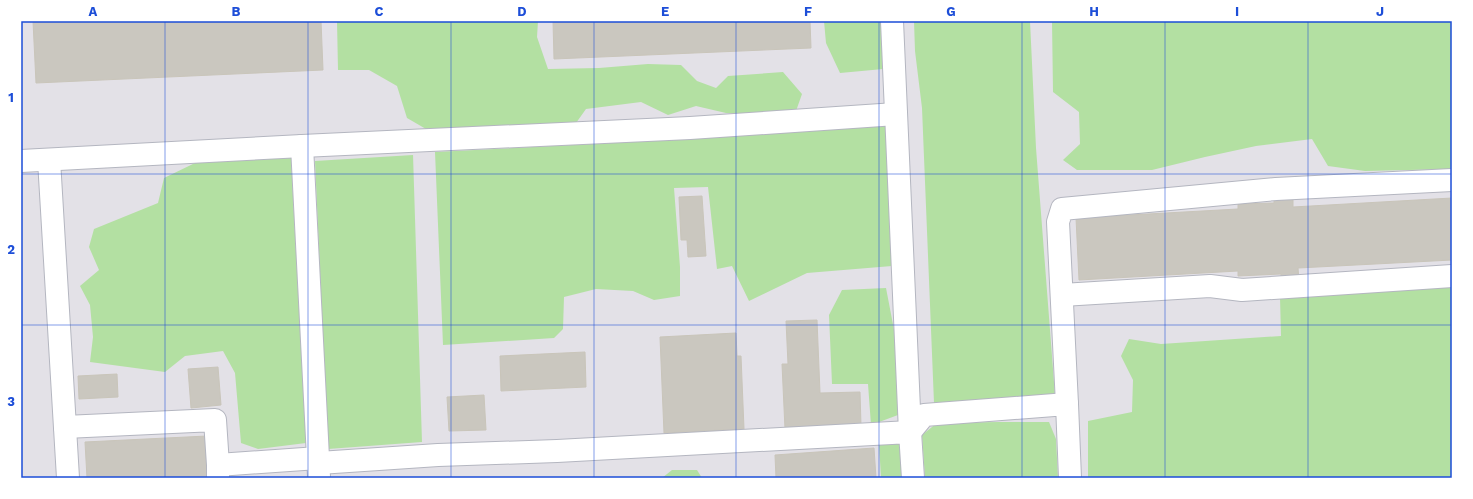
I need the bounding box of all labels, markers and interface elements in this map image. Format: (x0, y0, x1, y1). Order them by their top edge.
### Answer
text: A (89, 4, 98, 19)
text: B (232, 4, 241, 19)
text: C (375, 4, 384, 19)
text: D (517, 4, 527, 19)
text: E (661, 4, 669, 19)
text: F (804, 4, 812, 19)
text: G (946, 4, 956, 19)
text: H (1089, 4, 1099, 19)
text: I (1235, 4, 1239, 19)
text: J (1376, 4, 1384, 19)
text: 1 (8, 90, 14, 105)
text: 2 (7, 242, 15, 257)
text: 3 (7, 394, 15, 409)

